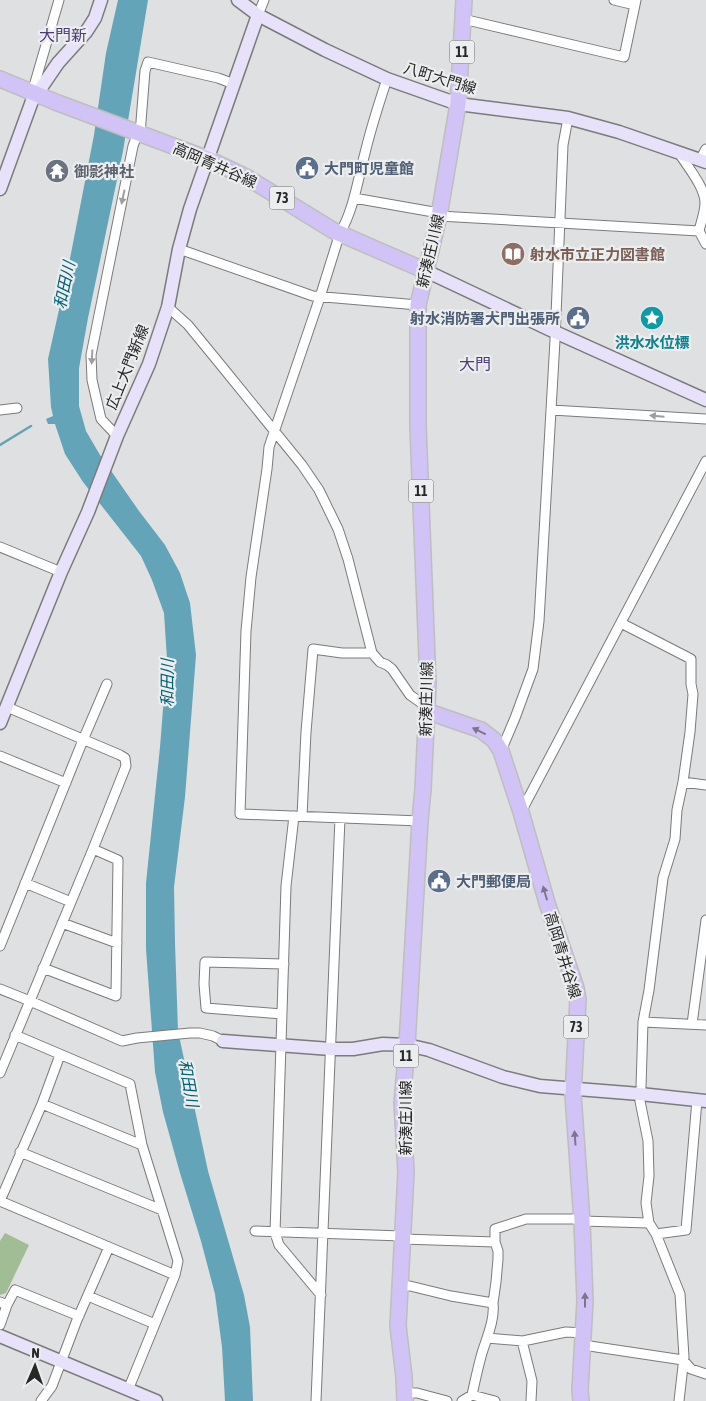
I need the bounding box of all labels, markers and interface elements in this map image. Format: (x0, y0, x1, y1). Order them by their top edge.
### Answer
district label: 大門新 (39, 26, 87, 44)
road number: 11 (450, 41, 474, 64)
street label: 八町大門線 (402, 59, 478, 97)
street label: 高岡青井谷線 (170, 139, 260, 191)
public building icon: 大門町児童館 (294, 155, 320, 181)
temple icon: 御影神社 (44, 158, 70, 184)
place label: 大門町児童館 (324, 160, 414, 177)
place label: 御影神社 (74, 163, 134, 180)
road number: 73 (270, 187, 294, 210)
one-way arrow (119, 190, 127, 205)
street label: 新湊庄川線 (413, 213, 447, 289)
library icon: 射水市立正力図書館 (500, 241, 526, 267)
place label: 射水市立正力図書館 (530, 246, 665, 263)
water label: 和田川 (50, 258, 78, 310)
public building icon: 射水消防署大門出張所 (565, 305, 591, 331)
place icon: 洪水水位標 (639, 305, 665, 331)
place label: 射水消防署大門出張所 (410, 310, 560, 327)
street label: 広上大門新線 (102, 322, 152, 412)
place label: 洪水水位標 (614, 334, 690, 351)
one-way arrow (88, 349, 96, 365)
district label: 大門 (459, 355, 491, 373)
one-way arrow (649, 412, 665, 420)
road number: 11 (408, 480, 434, 502)
water label: 和田川 (158, 657, 176, 707)
street label: 新湊庄川線 (417, 661, 435, 737)
one-way arrow (472, 726, 486, 734)
public building icon: 大門郵便局 (426, 868, 452, 894)
place label: 大門郵便局 (456, 873, 531, 890)
one-way arrow (540, 886, 548, 901)
street label: 高岡青井谷線 (542, 909, 584, 1001)
road number: 73 (564, 1016, 588, 1038)
road number: 11 (394, 1044, 418, 1068)
water label: 和田川 (176, 1058, 202, 1110)
street label: 新湊庄川線 (397, 1080, 414, 1156)
one-way arrow (571, 1130, 579, 1146)
one-way arrow (581, 1292, 589, 1308)
north arrow (10, 1341, 60, 1391)
text: N (31, 1345, 40, 1361)

